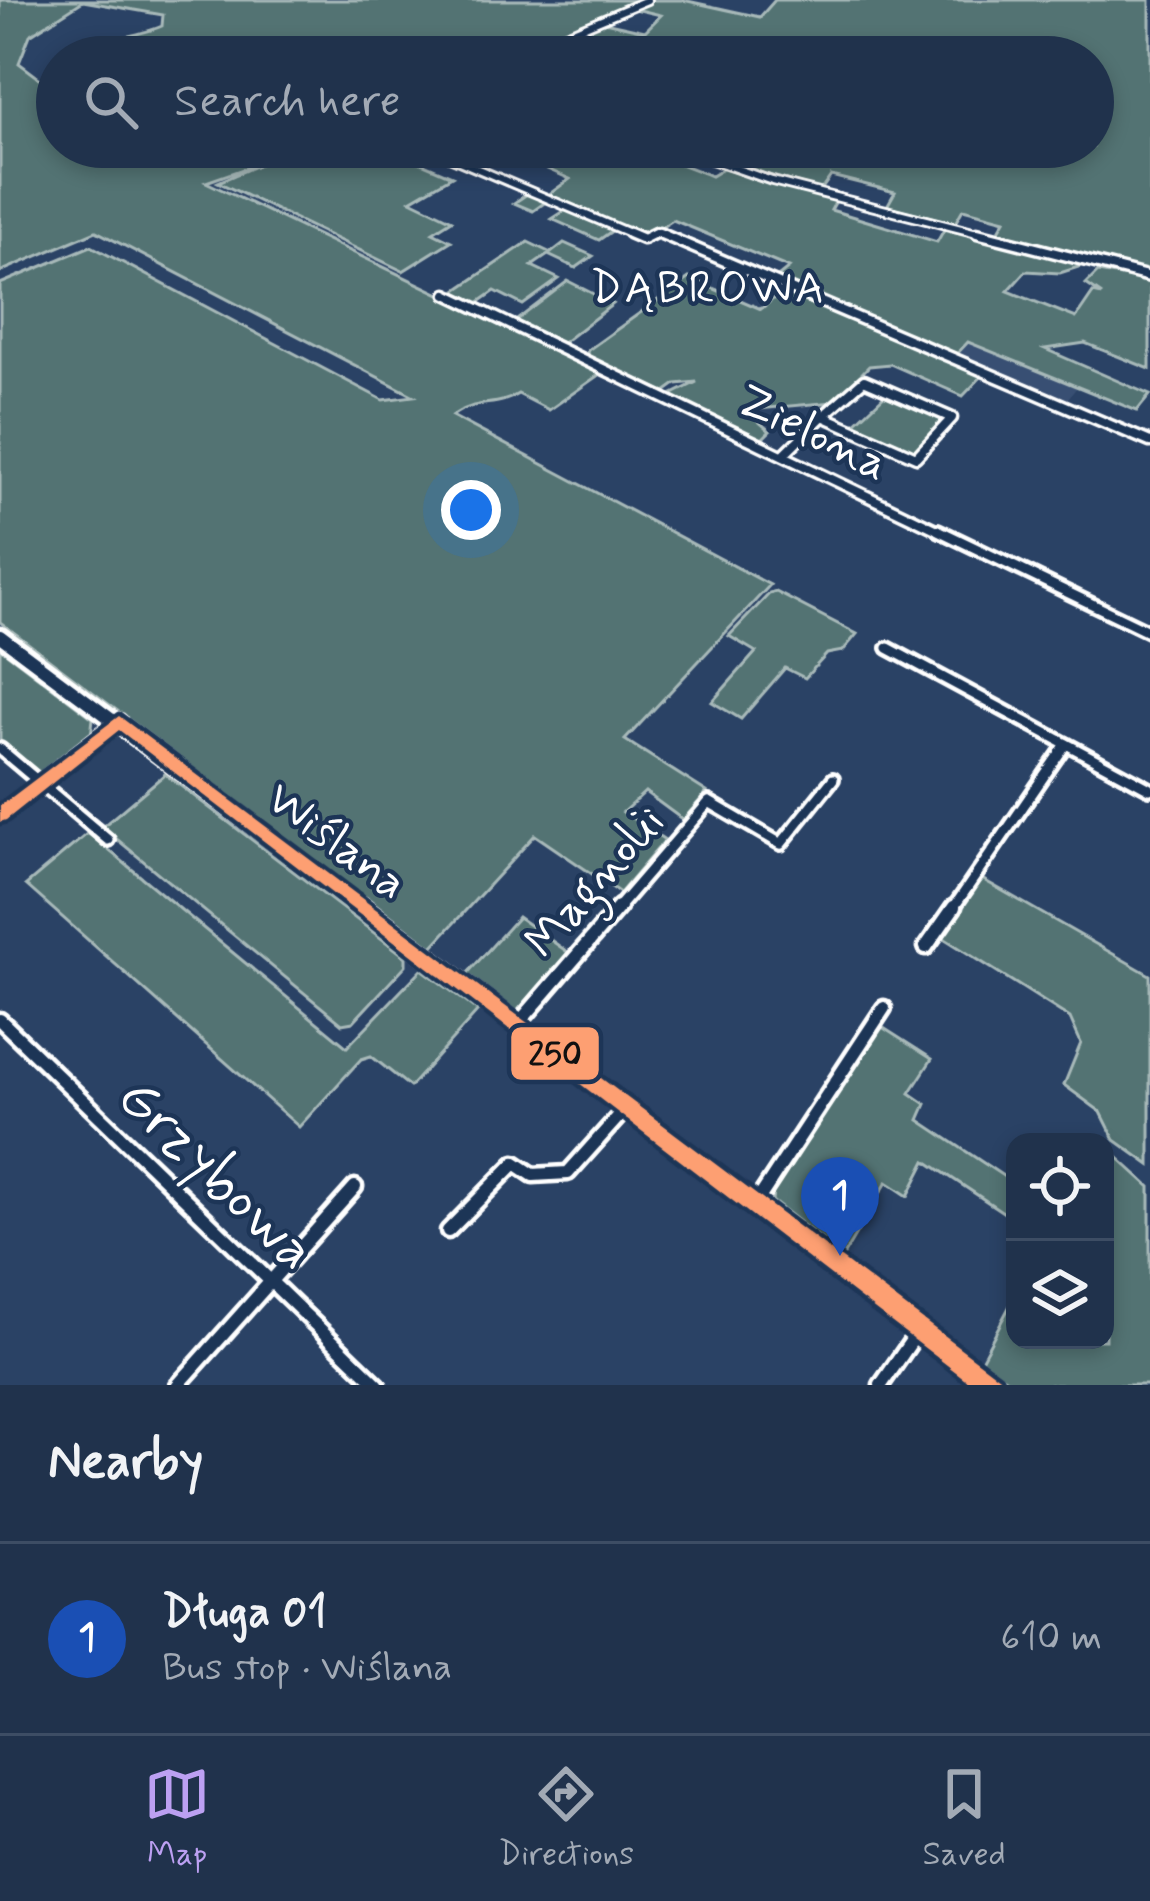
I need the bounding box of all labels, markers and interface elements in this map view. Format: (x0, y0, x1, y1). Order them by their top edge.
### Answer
search box (36, 36, 1114, 168)
icon: search (78, 69, 144, 135)
text: Search here (174, 73, 401, 132)
district label: DĄBROWA (591, 260, 827, 319)
street label: Zielona (726, 369, 899, 497)
your location (441, 480, 501, 540)
street label: Wiślana (253, 768, 419, 915)
street label: Magnolii (512, 792, 683, 976)
line badge: 250 (509, 1025, 601, 1082)
text: 250 (528, 1034, 582, 1078)
street label: Grzybowa (100, 1062, 330, 1288)
map controls (1006, 1133, 1114, 1349)
button: locate (1006, 1133, 1114, 1241)
pin: 1 (801, 1157, 879, 1256)
button: layers (1006, 1241, 1114, 1349)
text: Nearby (48, 1430, 203, 1496)
text: Długa 01 (162, 1584, 327, 1643)
text: 1 (78, 1613, 96, 1664)
text: 610 m (1000, 1613, 1102, 1664)
text: Bus stop · Wiślana (162, 1643, 452, 1694)
tab: Map (144, 1761, 210, 1877)
tab: Directions (498, 1761, 634, 1877)
tab: Saved (922, 1761, 1006, 1877)

